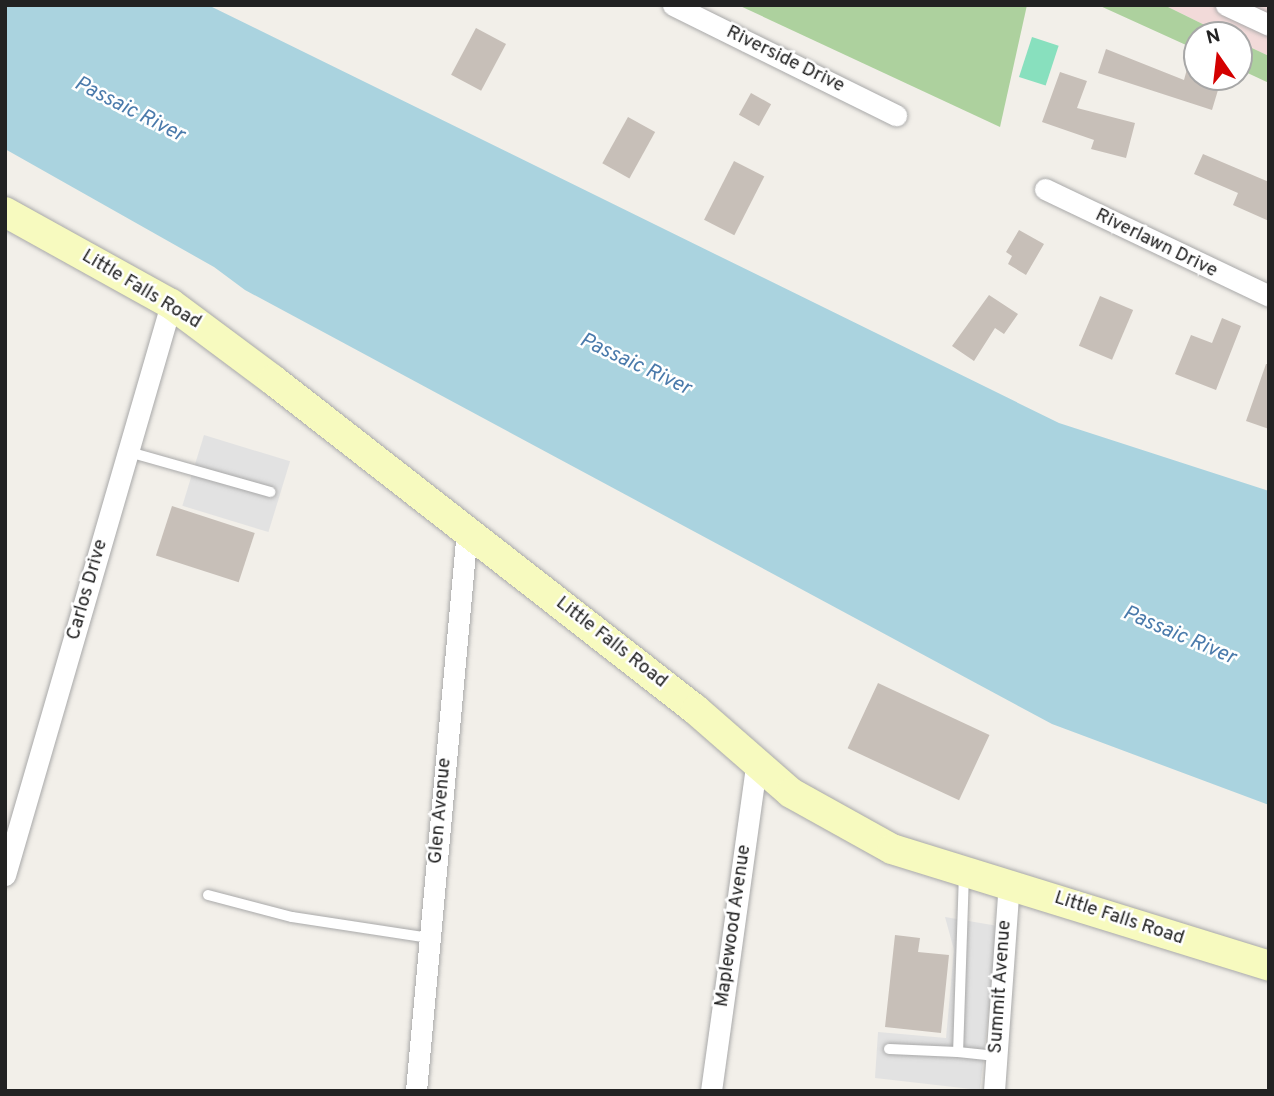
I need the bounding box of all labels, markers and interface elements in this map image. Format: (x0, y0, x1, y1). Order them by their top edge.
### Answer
north arrow (1183, 21, 1253, 91)
street label: Riverside Drive (722, 22, 848, 98)
text: N (1204, 24, 1223, 51)
water label: Passaic River (70, 71, 188, 149)
street label: Riverlawn Drive (1091, 205, 1221, 283)
street label: Little Falls Road (77, 245, 205, 335)
water label: Passaic River (575, 328, 695, 402)
street label: Carlos Drive (63, 537, 113, 643)
street label: Little Falls Road (551, 592, 671, 694)
water label: Passaic River (1119, 601, 1239, 671)
street label: Glen Avenue (425, 757, 457, 865)
street label: Maplewood Avenue (711, 843, 757, 1009)
street label: Little Falls Road (1051, 887, 1187, 951)
street label: Summit Avenue (985, 919, 1017, 1055)

